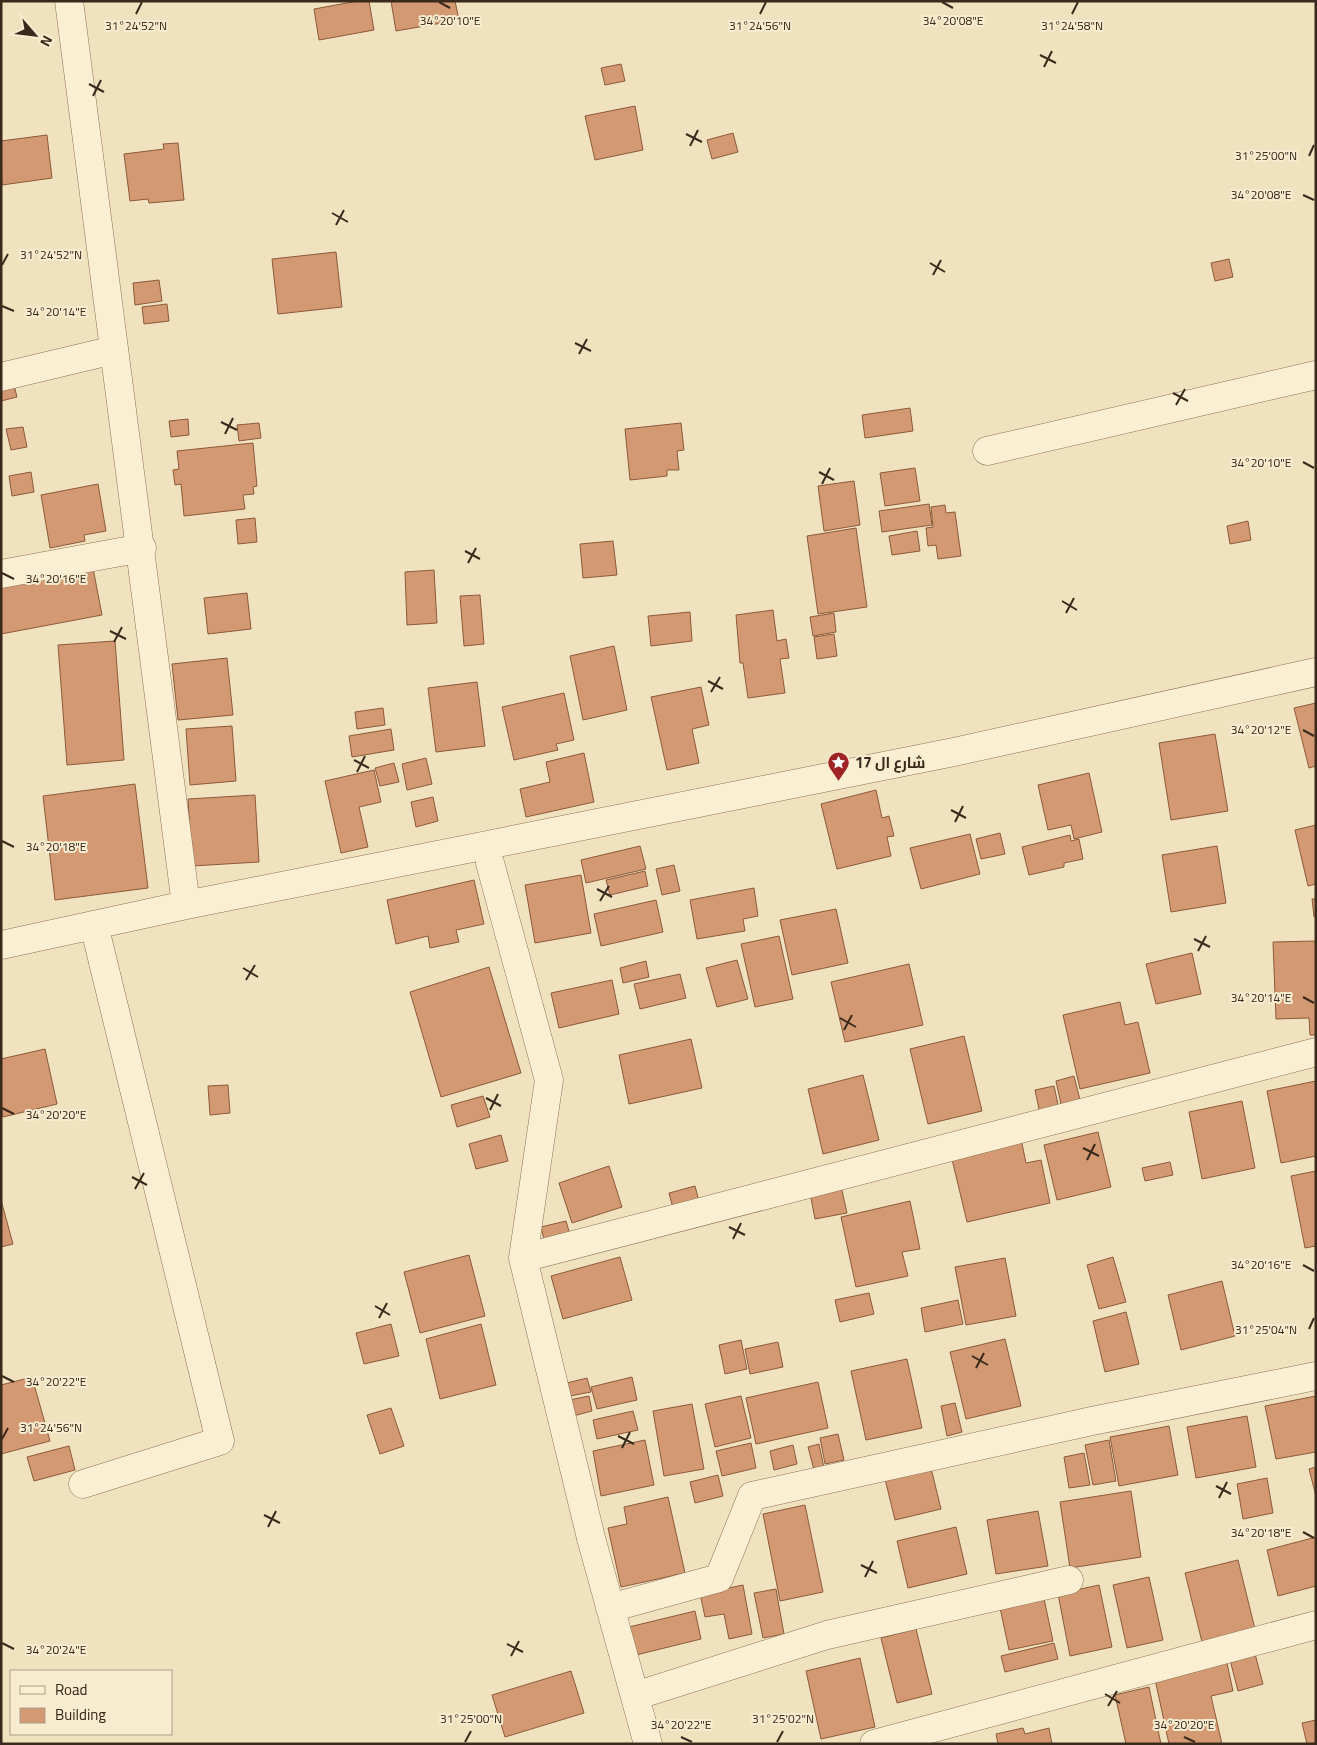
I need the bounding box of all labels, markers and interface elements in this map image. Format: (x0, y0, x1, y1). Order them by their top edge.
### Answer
text: 34°20'10"E (420, 9, 481, 32)
text: 34°20'08"E (923, 9, 984, 32)
north arrow (10, 10, 60, 60)
text: 31°24'52"N (105, 14, 167, 37)
text: 31°24'56"N (729, 14, 791, 37)
text: 31°24'58"N (1041, 14, 1103, 37)
text: N (33, 31, 60, 51)
text: 31°25'00"N (1235, 144, 1297, 167)
text: 34°20'08"E (1231, 183, 1292, 206)
text: 31°24'52"N (20, 243, 82, 266)
text: 34°20'14"E (26, 300, 87, 323)
text: 34°20'10"E (1231, 451, 1292, 474)
text: 34°20'16"E (26, 567, 87, 590)
text: 34°20'12"E (1231, 718, 1292, 741)
place label: شارع ال 17 (855, 748, 926, 777)
place icon: شارع ال 17 (827, 751, 851, 782)
text: 34°20'18"E (26, 835, 87, 858)
text: 34°20'14"E (1231, 986, 1292, 1009)
text: 34°20'20"E (26, 1103, 87, 1126)
text: 34°20'16"E (1231, 1253, 1292, 1276)
text: 31°25'04"N (1235, 1318, 1297, 1341)
text: 34°20'22"E (26, 1370, 87, 1393)
text: 31°24'56"N (20, 1416, 82, 1439)
text: 34°20'18"E (1231, 1521, 1292, 1544)
text: 34°20'24"E (26, 1638, 87, 1661)
legend (10, 1670, 172, 1735)
text: Road (55, 1675, 88, 1704)
text: Building (55, 1700, 106, 1729)
text: 31°25'00"N (440, 1707, 502, 1730)
text: 31°25'02"N (752, 1707, 814, 1730)
text: 34°20'22"E (651, 1713, 712, 1736)
text: 34°20'20"E (1154, 1713, 1215, 1736)

